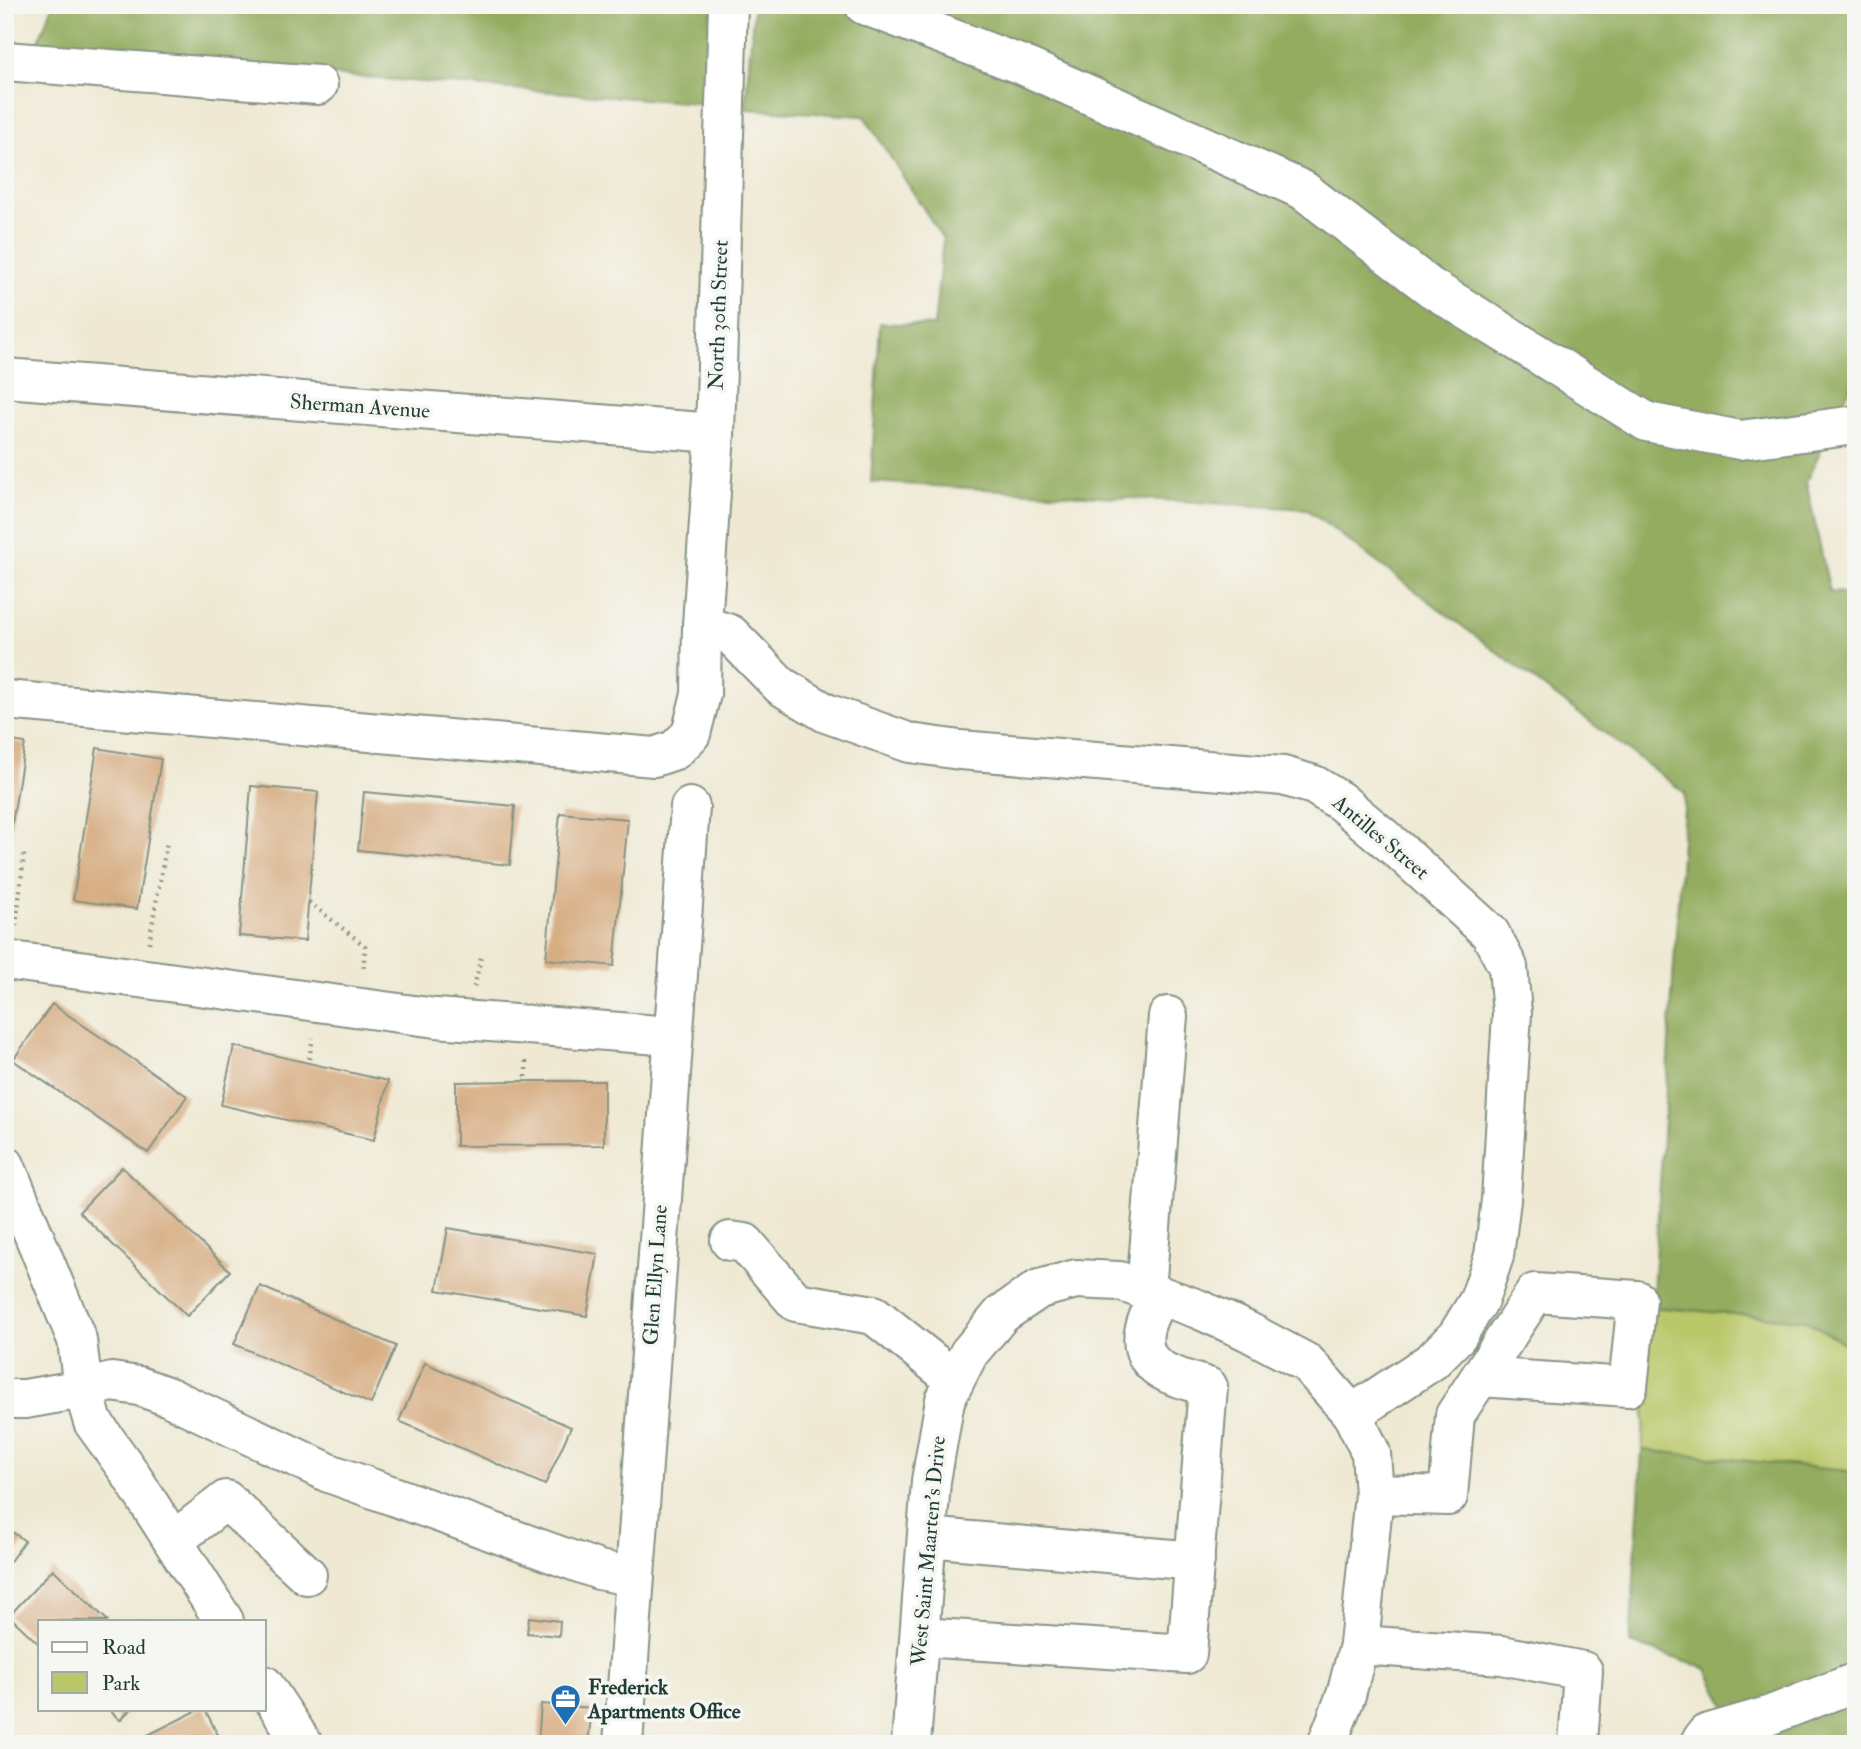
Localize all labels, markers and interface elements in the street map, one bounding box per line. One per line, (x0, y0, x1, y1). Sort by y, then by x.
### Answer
street label: North 30th Street (702, 239, 735, 391)
street label: Sherman Avenue (289, 388, 431, 425)
street label: Antilles Street (1326, 788, 1435, 886)
street label: Glen Ellyn Lane (637, 1204, 674, 1346)
street label: West Saint Maarten's Drive (905, 1435, 952, 1668)
legend (38, 1620, 266, 1710)
text: Road (102, 1634, 147, 1661)
text: Park (102, 1670, 140, 1697)
place label: Frederick Apartments Office (587, 1674, 741, 1725)
office icon: Frederick Apartments Office (548, 1682, 582, 1726)

